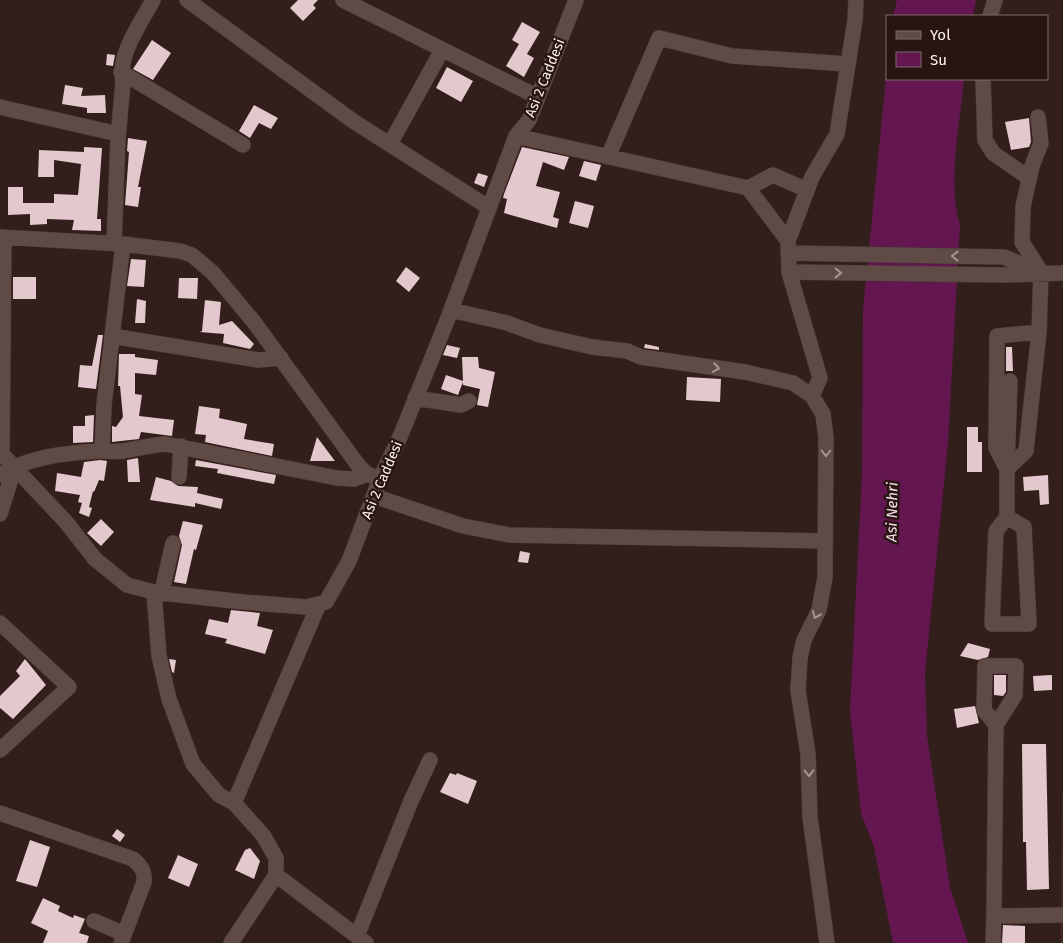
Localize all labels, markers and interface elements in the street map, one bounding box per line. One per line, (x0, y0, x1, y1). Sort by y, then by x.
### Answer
legend (886, 15, 1048, 80)
text: Yol (930, 26, 951, 44)
street label: Asi 2 Caddesi (522, 36, 568, 120)
text: Su (930, 51, 947, 69)
one-way arrow (951, 251, 958, 261)
one-way arrow (834, 268, 842, 278)
one-way arrow (711, 362, 720, 372)
street label: Asi 2 Caddesi (358, 438, 406, 522)
one-way arrow (821, 450, 831, 458)
water label: Asi Nehri (882, 482, 902, 543)
one-way arrow (811, 610, 822, 619)
one-way arrow (803, 769, 814, 777)

